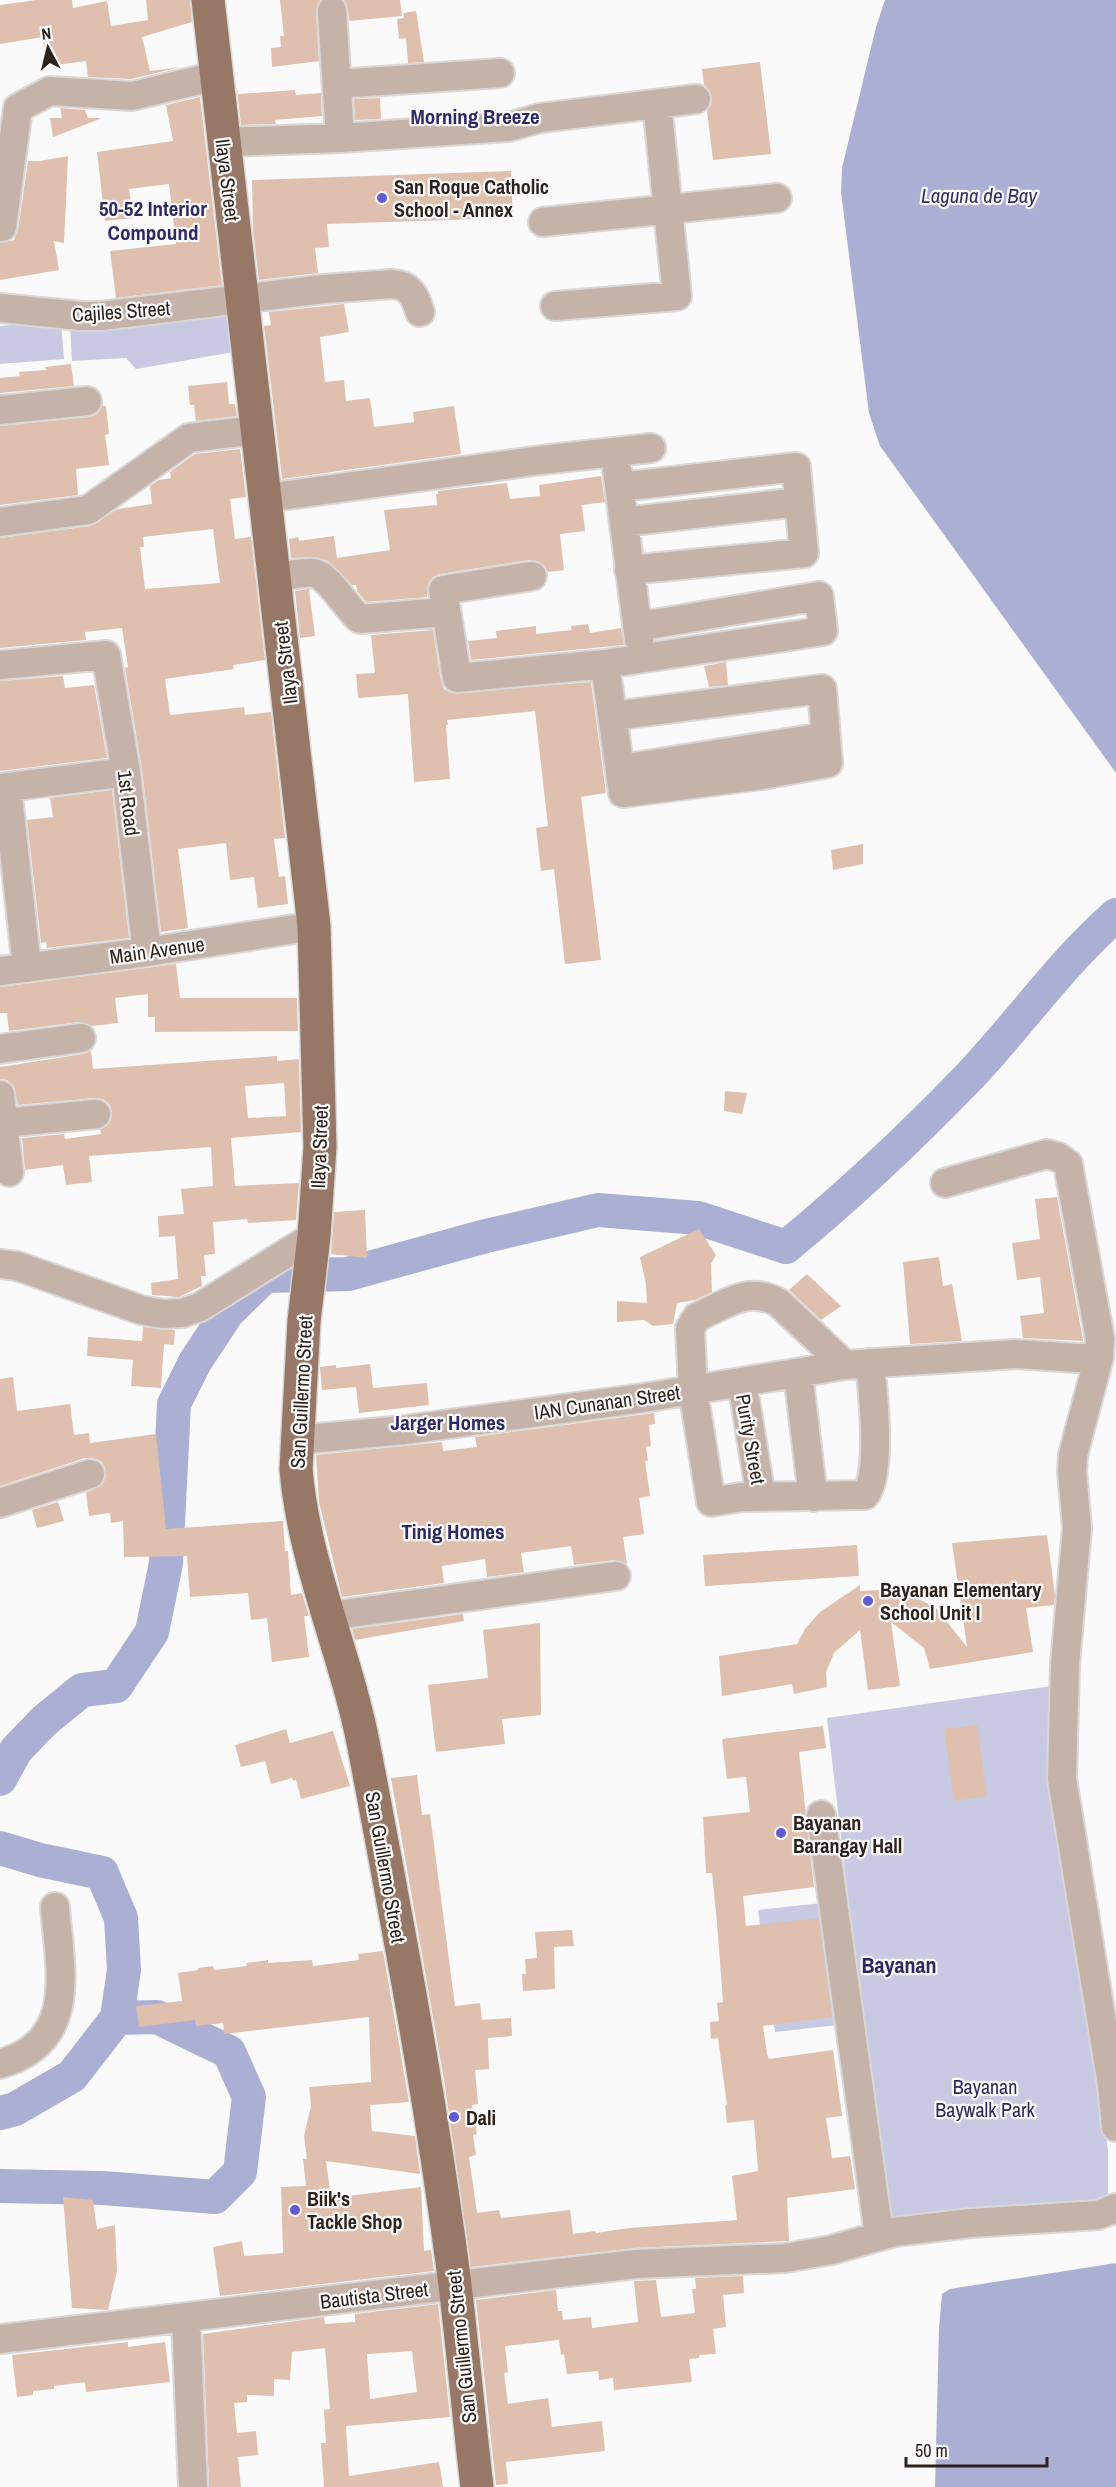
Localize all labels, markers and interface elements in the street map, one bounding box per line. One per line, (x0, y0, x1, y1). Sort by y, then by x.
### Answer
north arrow (18, 18, 78, 78)
text: N (40, 22, 52, 45)
district label: Morning Breeze (410, 102, 540, 131)
street label: Ilaya Street (210, 137, 247, 223)
place label: San Roque Catholic School - Annex (394, 173, 549, 223)
water label: Laguna de Bay (921, 181, 1038, 210)
marker: San Roque Catholic School - Annex (375, 191, 389, 205)
district label: 50-52 Interior Compound (99, 194, 207, 247)
street label: Cajiles Street (71, 294, 171, 328)
street label: Ilaya Street (266, 620, 303, 706)
street label: 1st Road (112, 769, 146, 837)
street label: Main Avenue (108, 930, 206, 970)
street label: Ilaya Street (304, 1105, 334, 1189)
street label: San Guillermo Street (284, 1314, 319, 1469)
street label: IAN Cunanan Street (532, 1378, 682, 1426)
street label: Purity Street (730, 1392, 772, 1487)
district label: Jarger Homes (391, 1408, 505, 1437)
district label: Tinig Homes (401, 1517, 505, 1546)
place label: Bayanan Elementary School Unit I (880, 1576, 1042, 1626)
marker: Bayanan Elementary School Unit I (861, 1594, 875, 1608)
street label: San Guillermo Street (359, 1789, 413, 1945)
place label: Bayanan Barangay Hall (793, 1809, 902, 1859)
marker: Bayanan Barangay Hall (774, 1826, 788, 1840)
district label: Bayanan (861, 1950, 937, 1980)
park label: Bayanan Baywalk Park (935, 2073, 1035, 2123)
place label: Dali (466, 2104, 496, 2131)
marker: Dali (447, 2110, 461, 2124)
place label: Biik's Tackle Shop (307, 2185, 402, 2235)
marker: Biik's Tackle Shop (288, 2203, 302, 2217)
street label: San Guillermo Street (440, 2269, 482, 2425)
street label: Bautista Street (319, 2275, 430, 2315)
scale bar (906, 2430, 1047, 2468)
text: 50 m (915, 2438, 948, 2463)

